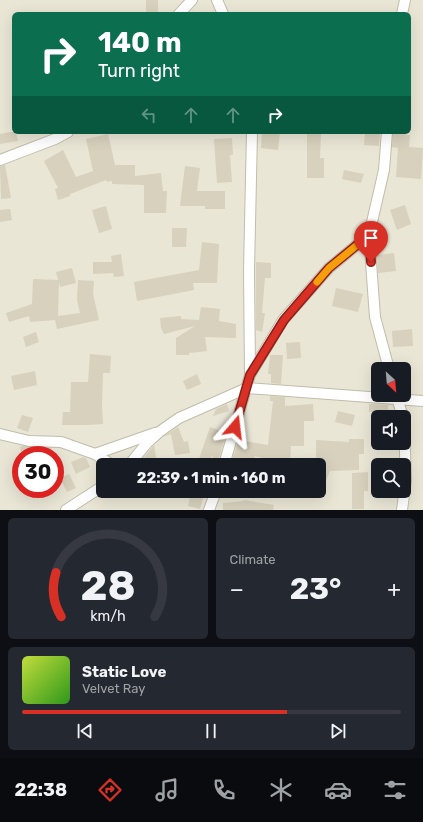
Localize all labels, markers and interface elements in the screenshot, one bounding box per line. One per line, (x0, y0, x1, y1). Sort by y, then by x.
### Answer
text: 140 m (98, 26, 182, 59)
icon: right (32, 28, 84, 80)
text: Turn right (98, 60, 180, 82)
icon: left (138, 104, 160, 126)
icon: ahead (180, 104, 202, 126)
icon: ahead (222, 104, 244, 126)
icon: right (264, 104, 286, 126)
pin (354, 221, 388, 262)
icon: arrive (360, 227, 382, 249)
north arrow (371, 362, 411, 402)
map controls (371, 362, 411, 498)
position arrow (214, 406, 256, 448)
button: sound (371, 410, 411, 450)
speed limit sign: 30 (12, 446, 64, 498)
button: search (371, 458, 411, 498)
text: 22:39 · 1 min · 160 m (137, 469, 285, 487)
text: Climate (230, 552, 276, 567)
text: 28 (80, 560, 135, 609)
text: 23° (290, 571, 341, 607)
text: − (230, 576, 244, 603)
text: + (387, 576, 401, 603)
text: km/h (90, 607, 126, 624)
text: Static Love (82, 663, 166, 681)
text: Velvet Ray (82, 681, 145, 696)
icon: previous (74, 720, 96, 742)
icon: pause (200, 720, 222, 742)
icon: next (327, 720, 349, 742)
icon: directions (96, 776, 124, 804)
icon: music (153, 776, 181, 804)
icon: phone (210, 776, 238, 804)
icon: climate (267, 776, 295, 804)
icon: car (324, 776, 352, 804)
icon: filters (381, 776, 409, 804)
text: 22:38 (14, 779, 67, 801)

